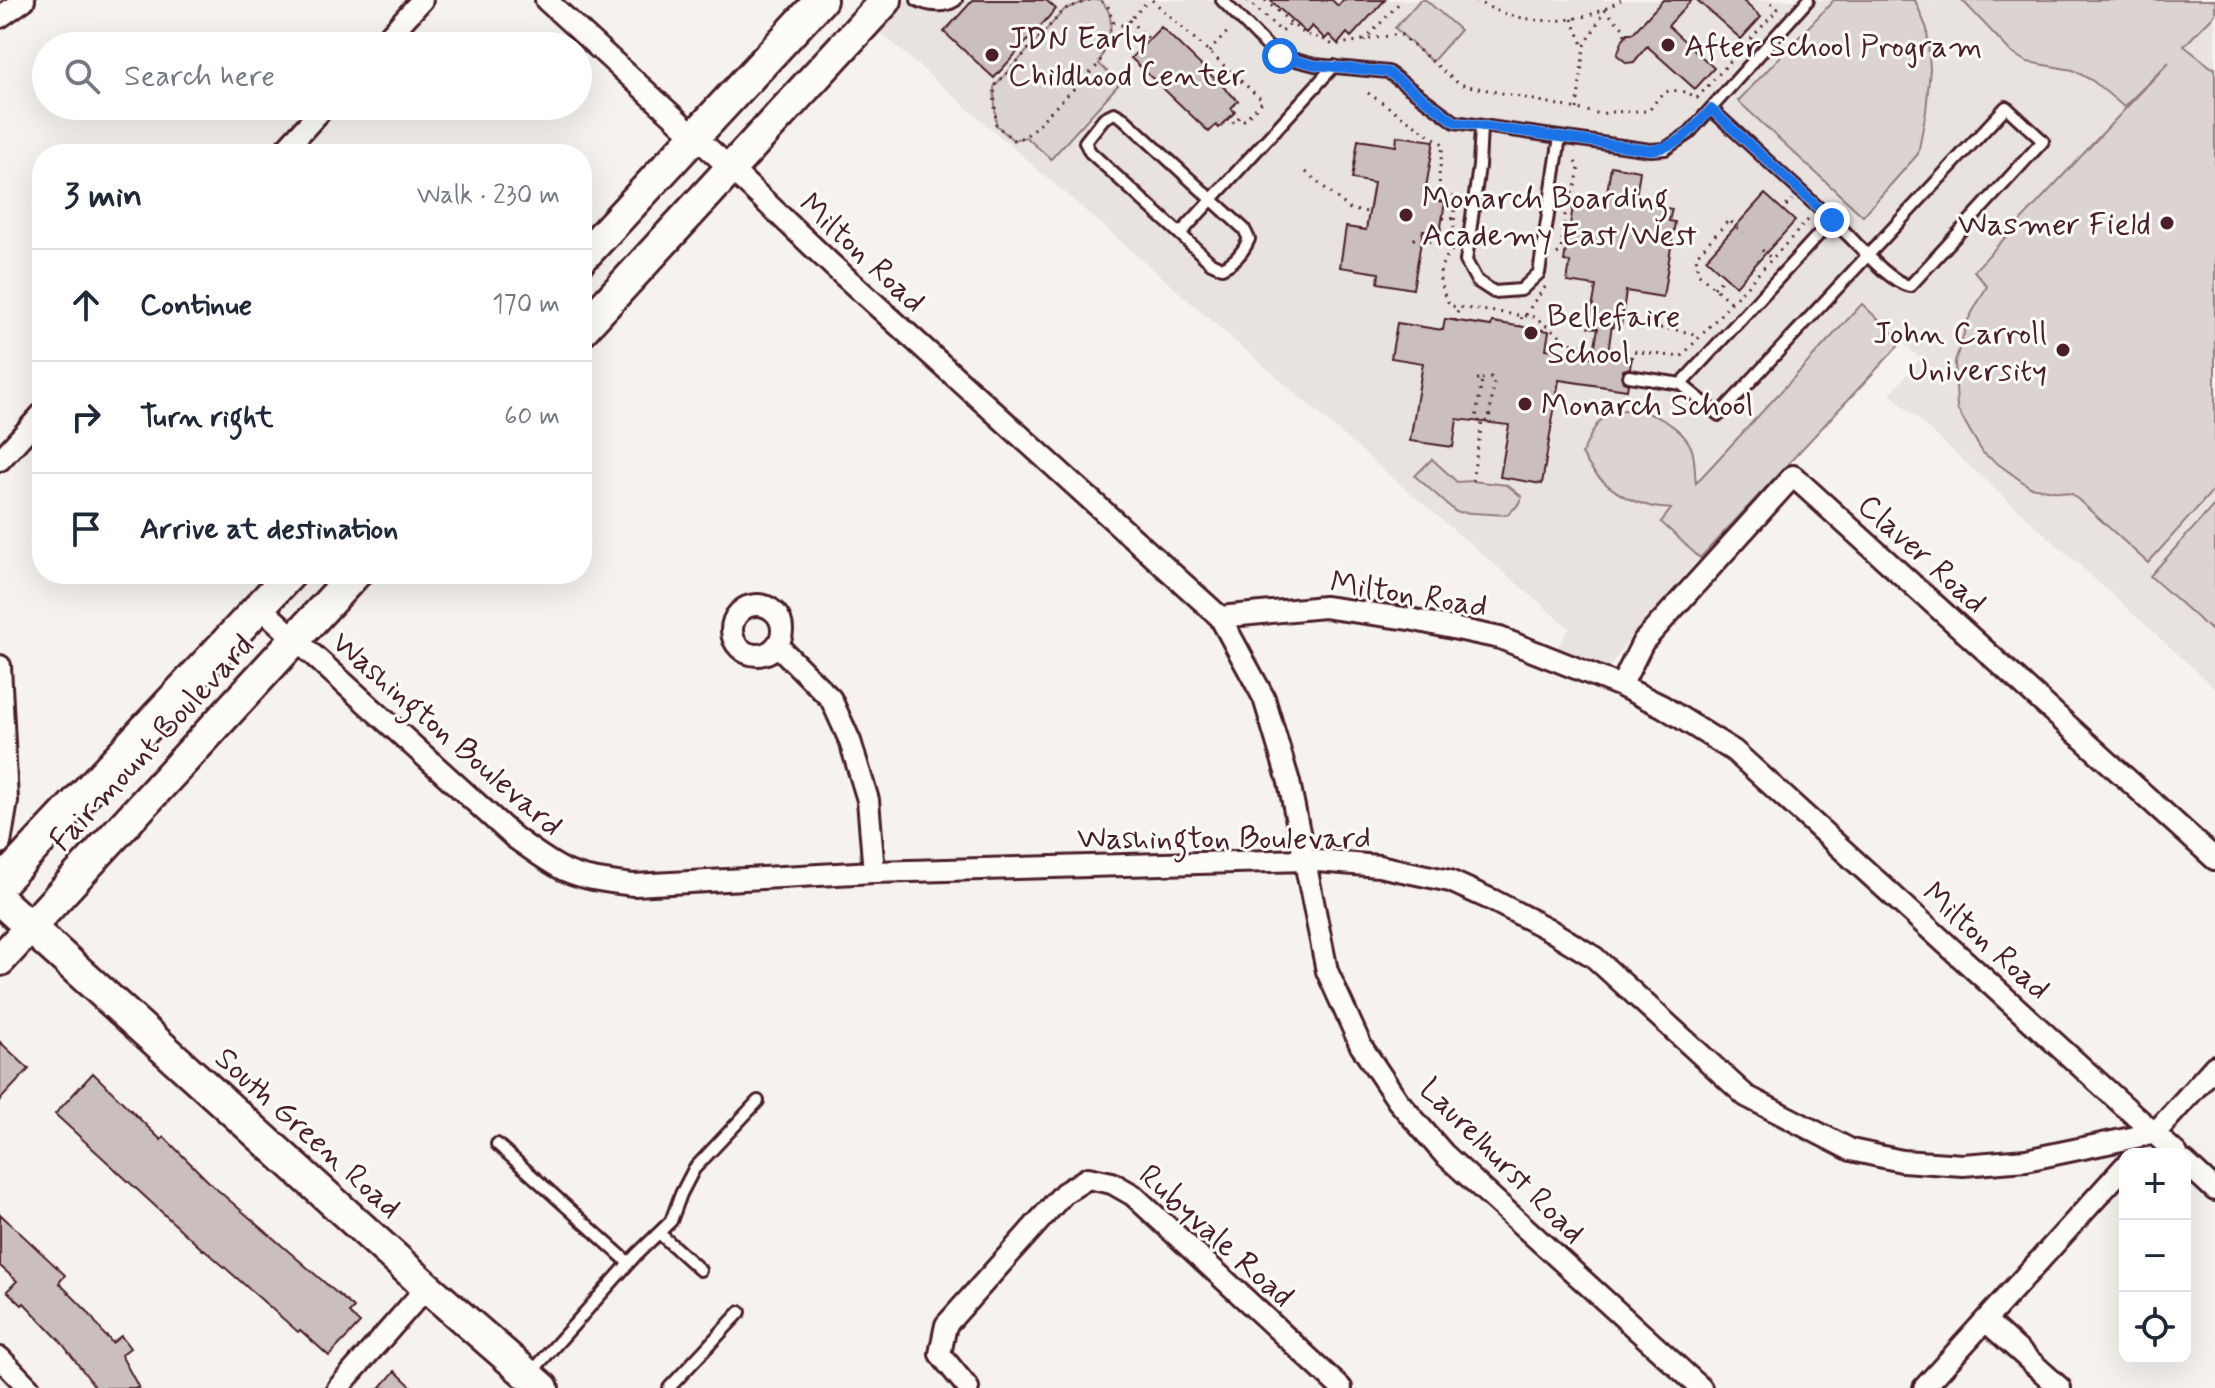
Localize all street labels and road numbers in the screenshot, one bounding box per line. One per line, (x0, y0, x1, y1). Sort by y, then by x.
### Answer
street label: Milton Road (789, 184, 934, 323)
street label: Claver Road (1848, 485, 1995, 624)
street label: Milton Road (1327, 562, 1490, 628)
street label: Washington Boulevard (320, 622, 571, 849)
street label: Fairmount Boulevard (41, 626, 264, 861)
street label: Washington Boulevard (1077, 818, 1371, 863)
street label: Milton Road (1913, 873, 2059, 1010)
street label: South Green Road (205, 1038, 410, 1229)
street label: Laurelhurst Road (1409, 1069, 1594, 1254)
street label: Rubyvale Road (1129, 1156, 1302, 1317)

